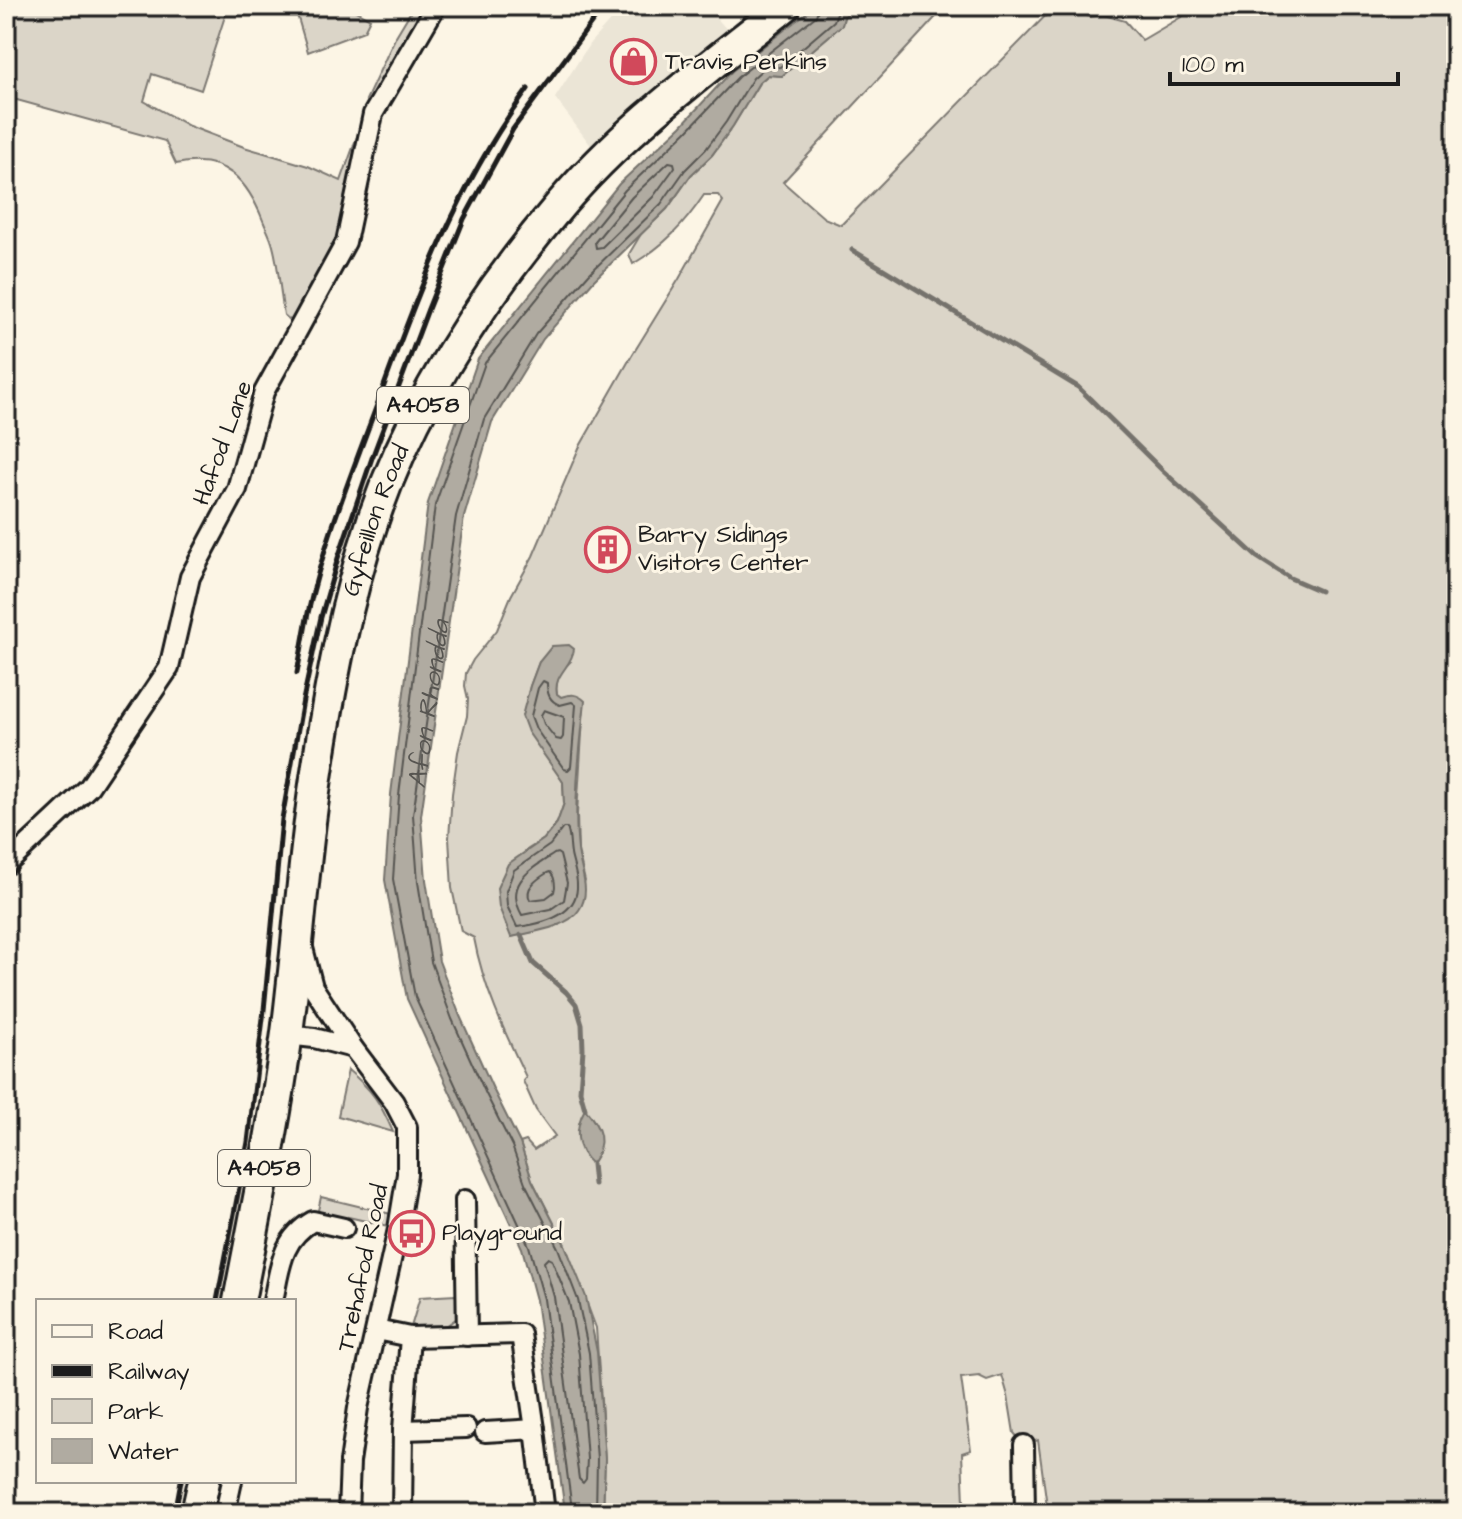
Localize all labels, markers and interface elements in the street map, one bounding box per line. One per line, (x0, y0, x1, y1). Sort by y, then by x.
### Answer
scale bar (1170, 36, 1398, 86)
shop icon: Travis Perkins (610, 38, 658, 86)
place label: Travis Perkins (665, 45, 827, 79)
text: 100 m (1182, 48, 1244, 82)
street label: Hafod Lane (185, 376, 261, 510)
road number: A4058 (377, 387, 469, 423)
street label: Gyfeillon Road (334, 439, 418, 600)
place label: Barry Sidings Visitors Center (638, 518, 808, 580)
building icon: Barry Sidings Visitors Center (583, 525, 631, 573)
water label: Afon Rhondda (399, 616, 459, 790)
road number: A4058 (218, 1150, 310, 1186)
street label: Trehafod Road (329, 1181, 397, 1355)
bus stop icon: Playground (387, 1209, 435, 1257)
place label: Playground (442, 1216, 562, 1251)
legend (36, 1299, 296, 1483)
text: Road (108, 1315, 163, 1349)
text: Railway (108, 1355, 190, 1390)
text: Park (108, 1395, 164, 1429)
text: Water (108, 1435, 179, 1469)

